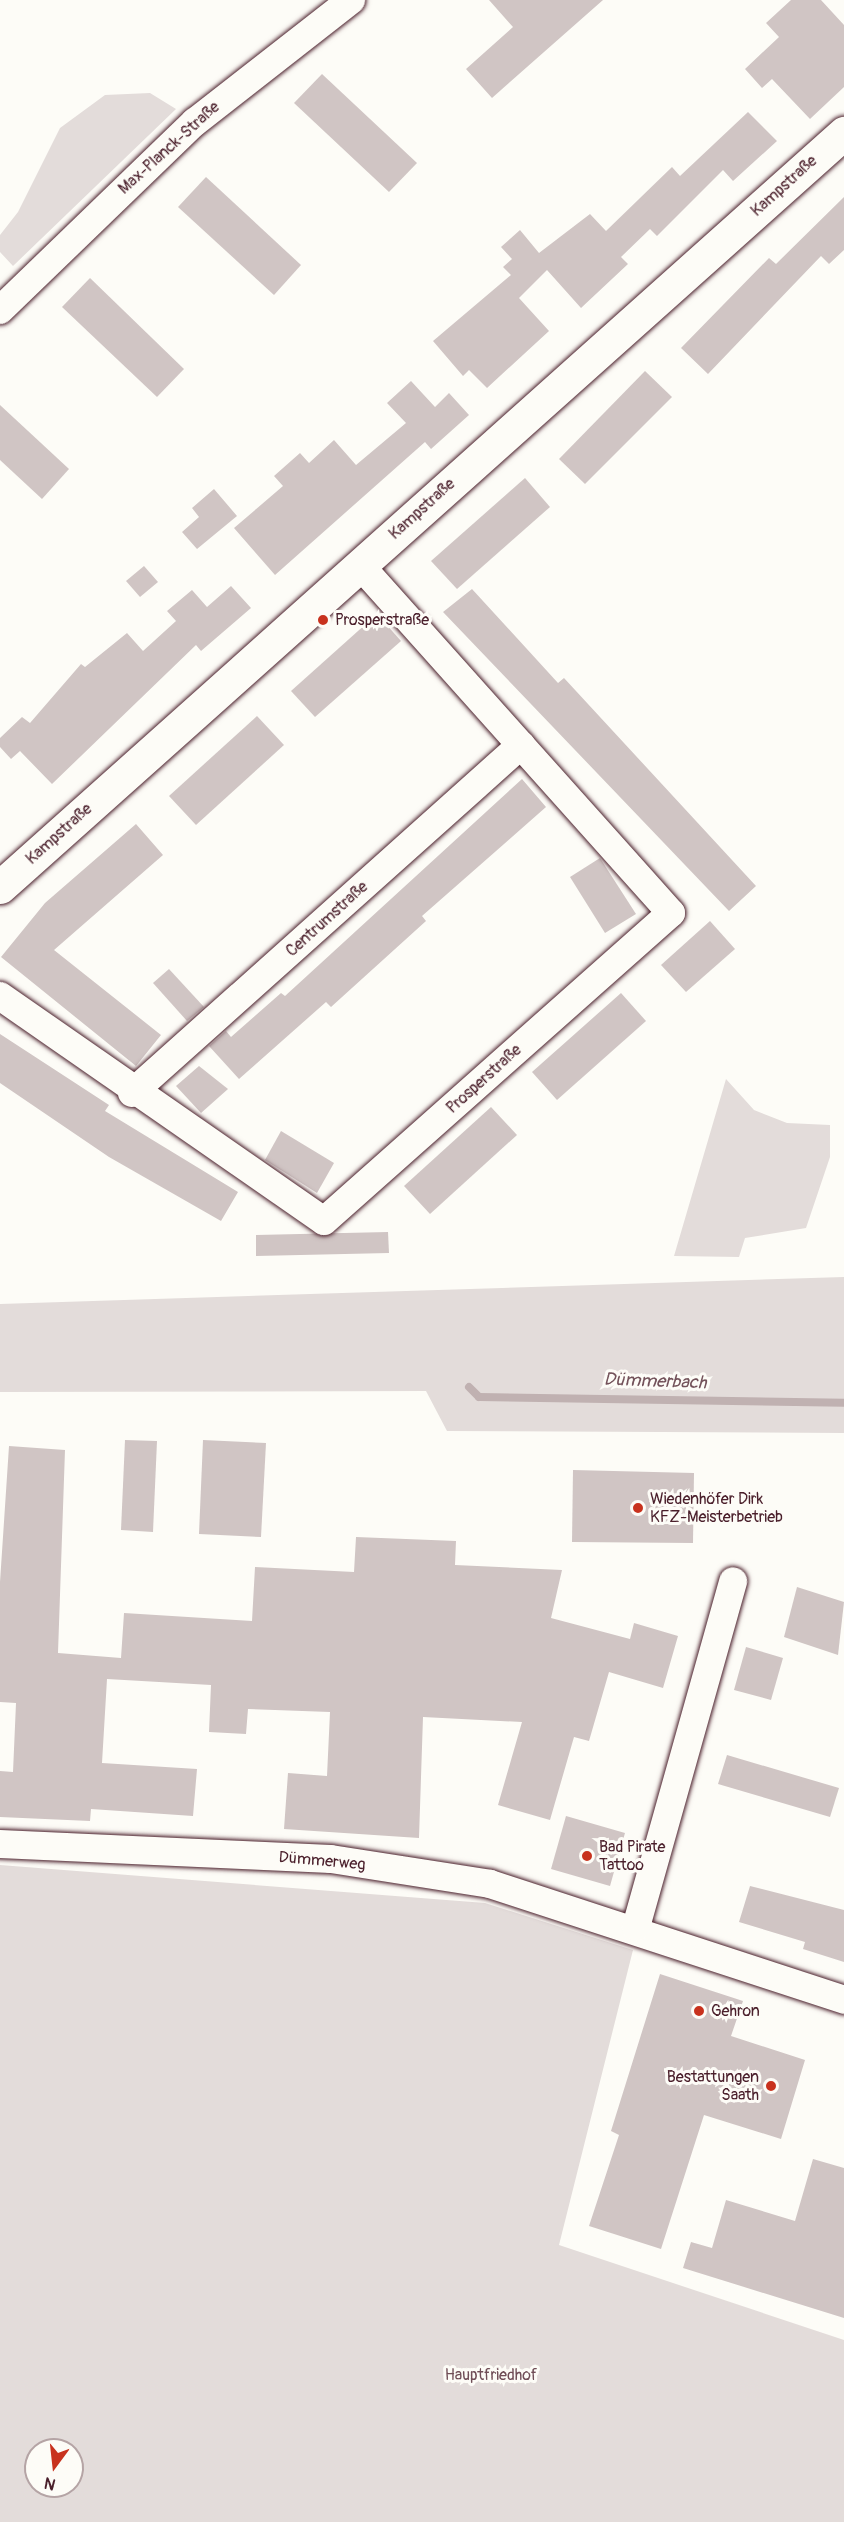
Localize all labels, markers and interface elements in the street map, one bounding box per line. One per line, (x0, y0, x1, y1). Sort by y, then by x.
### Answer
street label: Max-Planck-Straße (115, 98, 223, 198)
street label: Kampstraße (747, 151, 821, 221)
street label: Kampstraße (385, 474, 459, 544)
place label: Prosperstraße (335, 610, 429, 630)
marker: Prosperstraße (316, 613, 330, 627)
street label: Kampstraße (22, 799, 96, 869)
street label: Centrumstraße (282, 877, 372, 961)
street label: Prosperstraße (443, 1040, 525, 1118)
water label: Dümmerbach (603, 1369, 707, 1395)
place label: Wiedenhöfer Dirk KFZ-Meisterbetrieb (650, 1489, 783, 1527)
marker: Wiedenhöfer Dirk KFZ-Meisterbetrieb (631, 1501, 645, 1515)
place label: Bad Pirate Tattoo (599, 1837, 665, 1875)
street label: Dümmerweg (278, 1848, 366, 1874)
marker: Bad Pirate Tattoo (580, 1849, 594, 1863)
place label: Gehron (711, 2001, 760, 2021)
marker: Gehron (692, 2004, 706, 2018)
place label: Bestattungen Saath (667, 2067, 759, 2105)
marker: Bestattungen Saath (764, 2079, 778, 2093)
park label: Hauptfriedhof (445, 2365, 537, 2385)
north arrow (24, 2438, 84, 2498)
text: N (42, 2472, 58, 2495)

